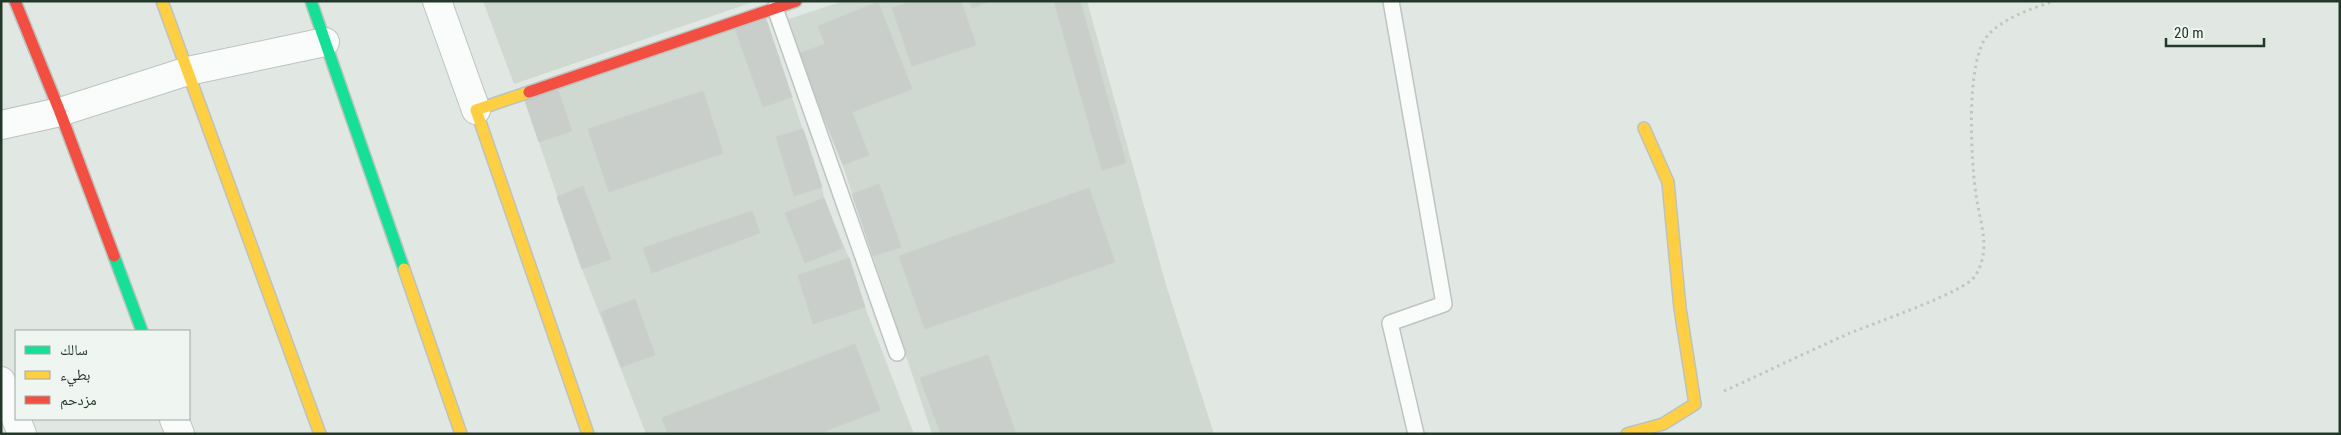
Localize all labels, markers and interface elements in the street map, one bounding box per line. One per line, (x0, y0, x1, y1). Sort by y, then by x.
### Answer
scale bar (2166, 15, 2264, 47)
text: 20 m (2174, 24, 2204, 42)
legend (15, 330, 190, 420)
text: سالك (60, 341, 88, 359)
text: بطيء (60, 366, 90, 387)
text: مزدحم (60, 391, 97, 410)

